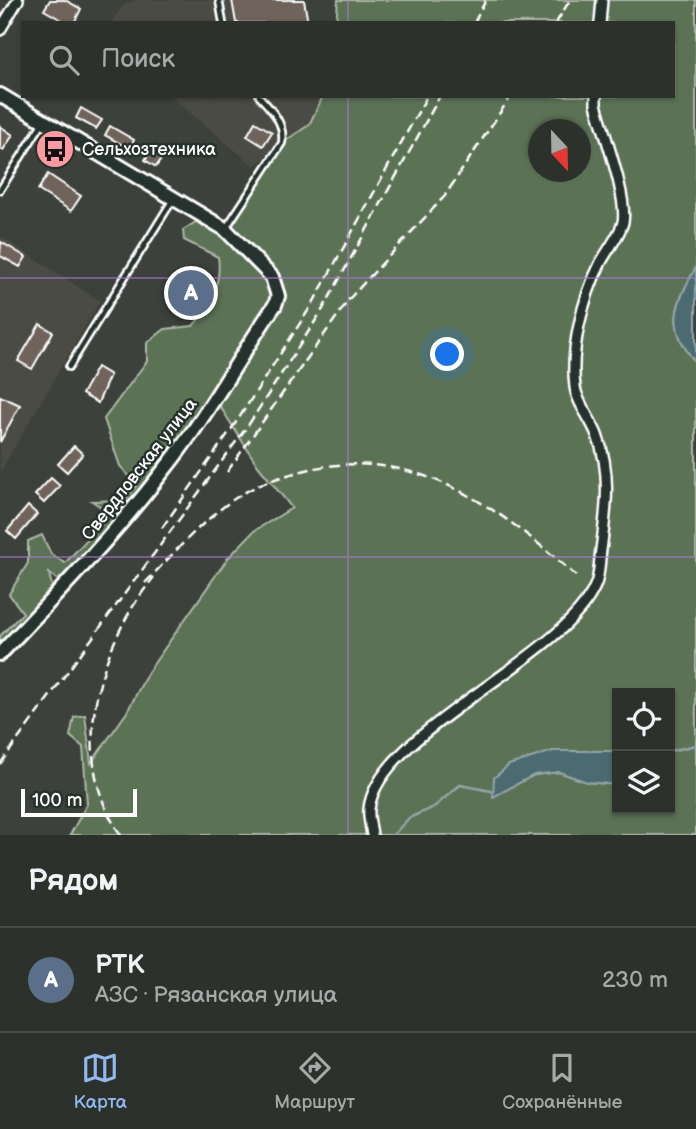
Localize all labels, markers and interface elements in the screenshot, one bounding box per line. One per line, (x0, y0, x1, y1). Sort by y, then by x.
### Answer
search box (21, 21, 675, 98)
icon: search (45, 41, 83, 79)
text: Поиск (101, 44, 175, 75)
north arrow (528, 119, 591, 182)
bus stop icon: Сельхозтехника (34, 128, 76, 170)
place label: Сельхозтехника (82, 139, 216, 160)
pin: A (168, 267, 214, 319)
your location (430, 337, 464, 371)
street label: Свердловская улица (77, 394, 202, 545)
map controls (612, 688, 675, 814)
button: locate (612, 688, 675, 751)
button: layers (612, 751, 675, 814)
scale bar (21, 786, 136, 818)
text: 100 m (32, 789, 83, 812)
text: Рядом (28, 863, 118, 899)
text: РТК (95, 950, 145, 981)
text: A (44, 966, 58, 994)
text: 230 m (602, 966, 668, 994)
text: АЗС · Рязанская улица (95, 981, 337, 1009)
tab: Карта (74, 1049, 127, 1114)
tab: Маршрут (274, 1049, 355, 1114)
tab: Сохранённые (502, 1049, 622, 1114)

